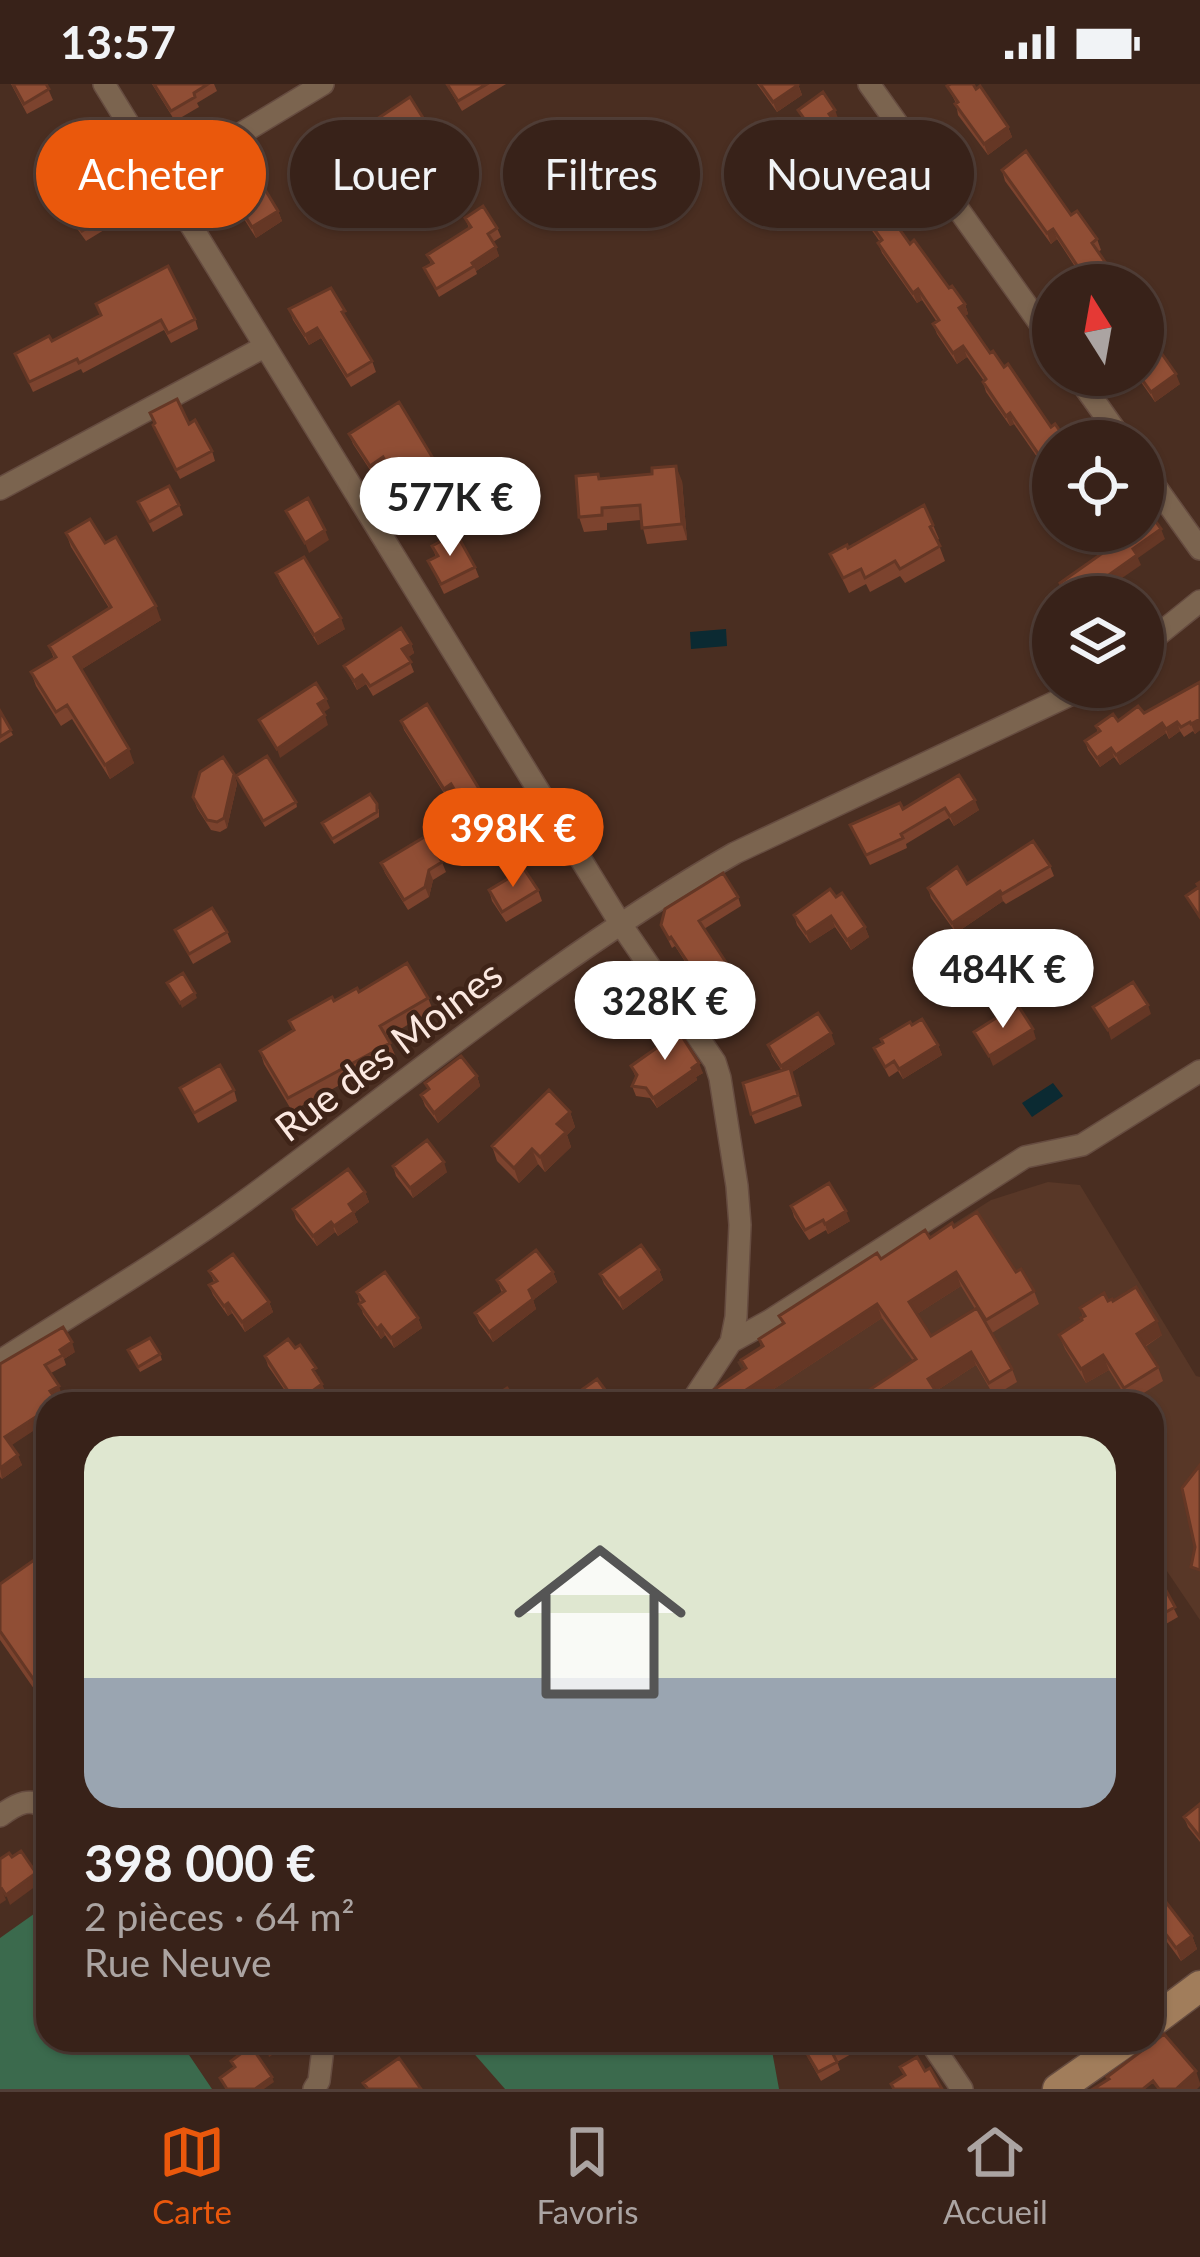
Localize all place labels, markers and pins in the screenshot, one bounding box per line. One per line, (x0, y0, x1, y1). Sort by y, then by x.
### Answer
pin: 577K € (352, 457, 548, 559)
pin: 398K € (415, 788, 611, 890)
pin: 484K € (905, 929, 1101, 1031)
pin: 328K € (567, 961, 763, 1063)

